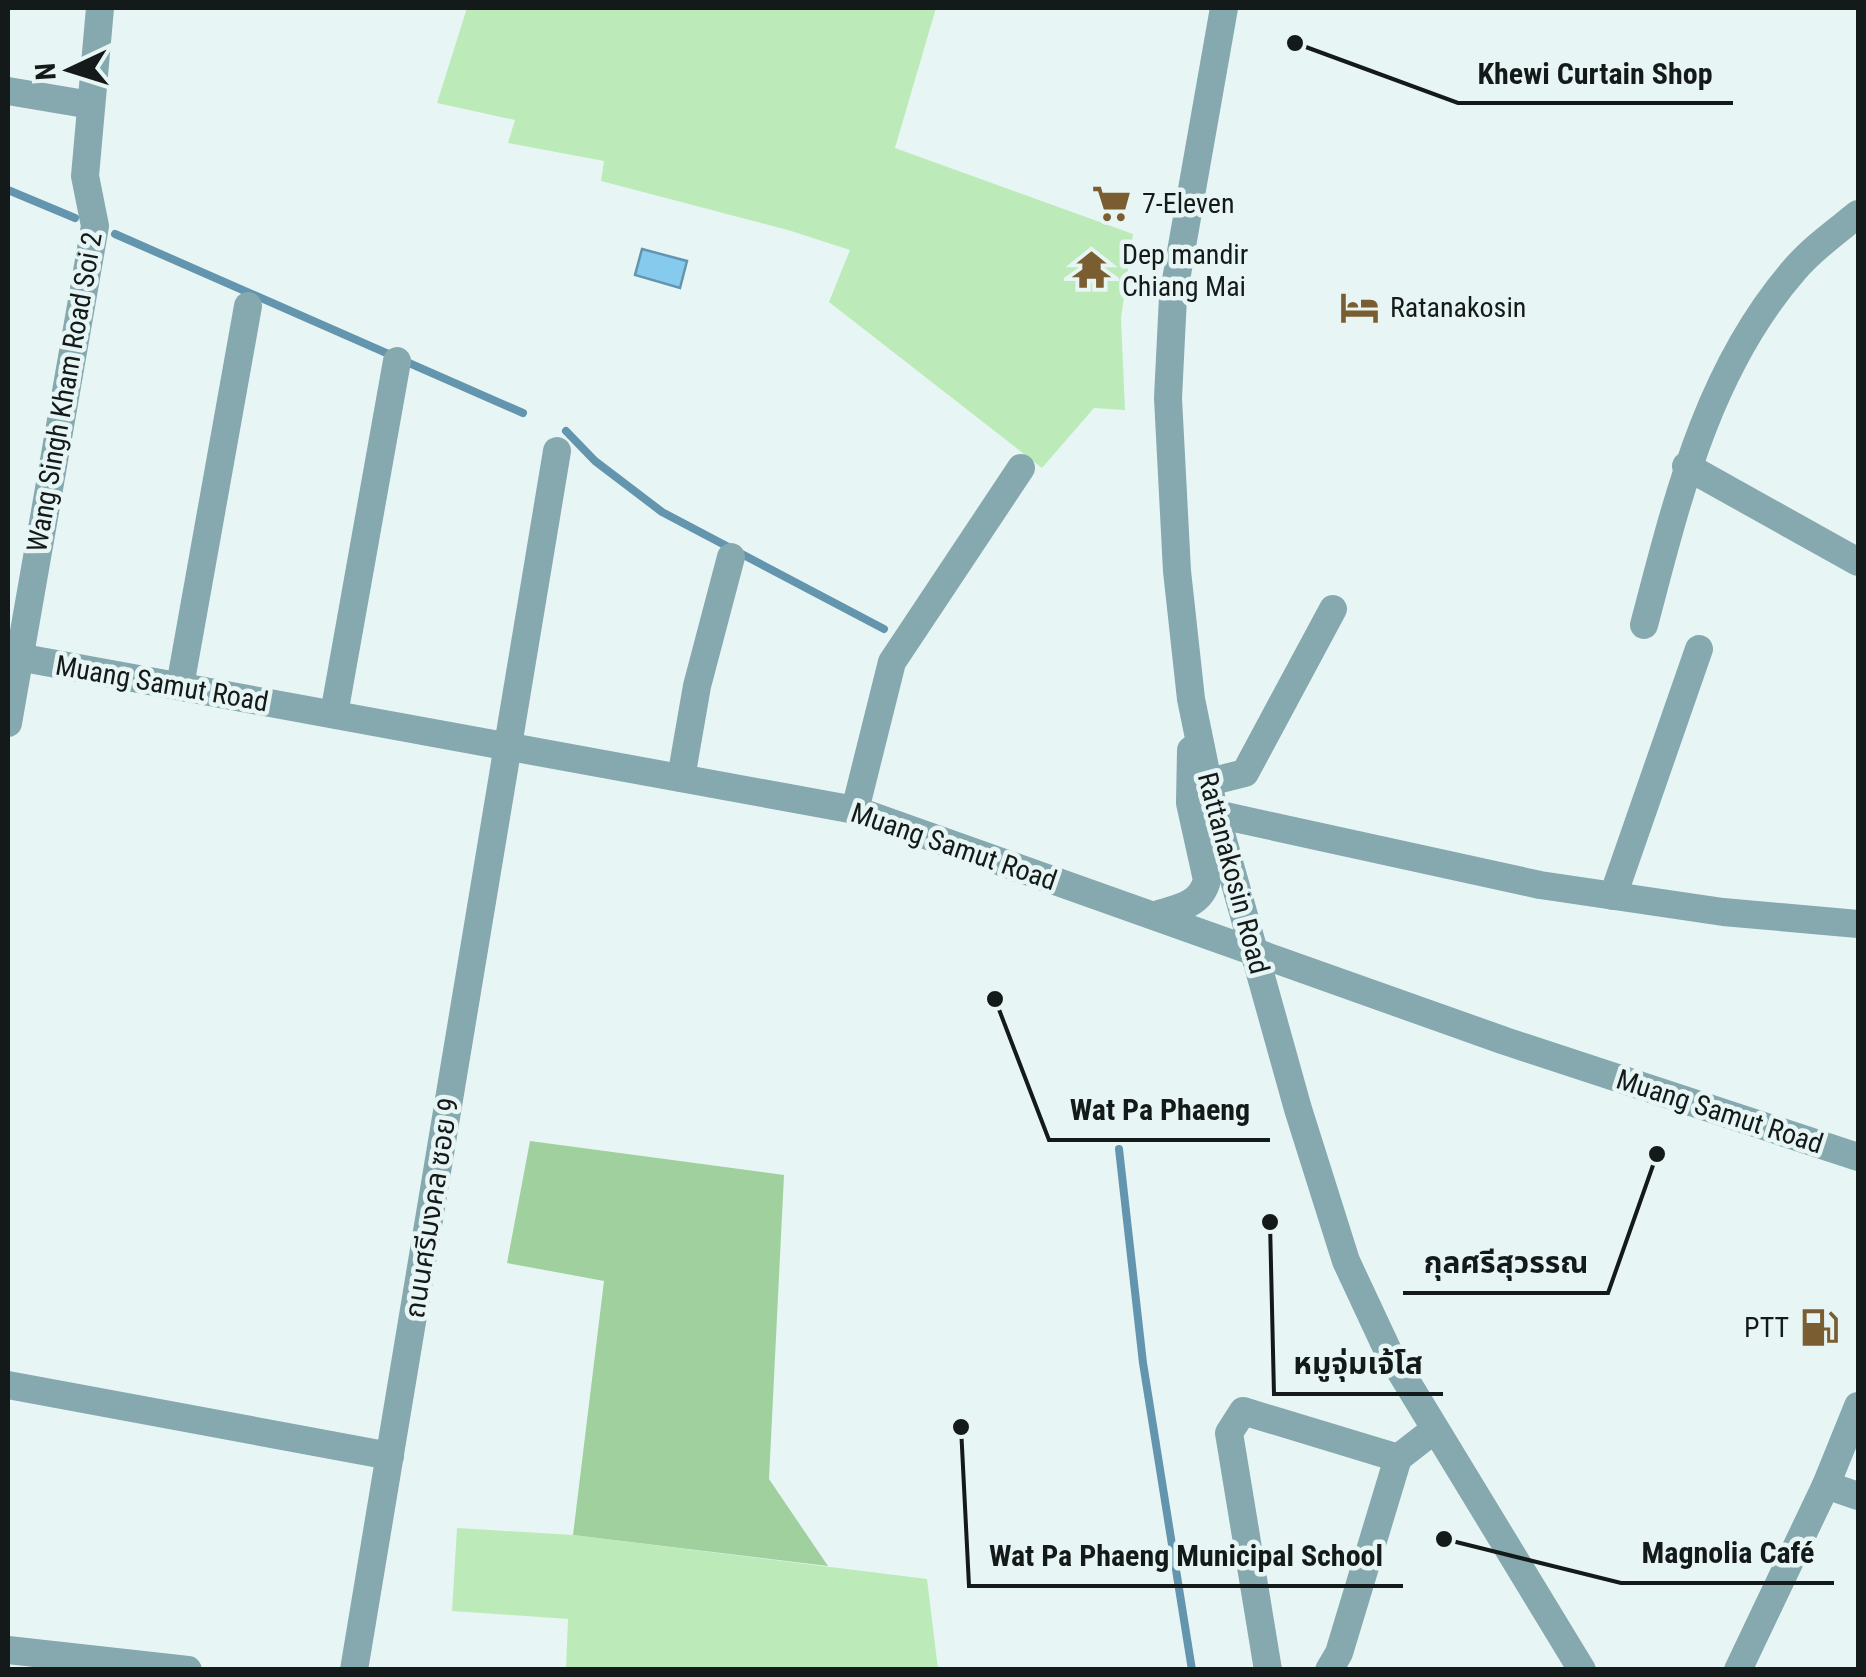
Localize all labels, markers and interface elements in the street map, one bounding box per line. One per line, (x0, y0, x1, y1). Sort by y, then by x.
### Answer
north arrow (20, 20, 120, 120)
callout: Khewi Curtain Shop (1458, 43, 1733, 103)
text: Khewi Curtain Shop (1477, 56, 1713, 91)
text: N (29, 62, 63, 81)
supermarket icon: 7-Eleven (1091, 182, 1133, 224)
place label: 7-Eleven (1142, 187, 1235, 220)
street label: Wang Singh Kham Road Soi 2 (20, 230, 109, 554)
place label: Dep mandir Chiang Mai (1122, 238, 1248, 303)
temple icon: Dep mandir Chiang Mai (1071, 249, 1113, 291)
hotel icon: Ratanakosin (1339, 286, 1381, 328)
place label: Ratanakosin (1390, 291, 1526, 324)
street label: Muang Samut Road (53, 649, 271, 718)
street label: Rattanakosin Road (1191, 769, 1276, 978)
street label: Muang Samut Road (847, 796, 1061, 897)
street label: Muang Samut Road (1612, 1063, 1827, 1160)
callout: Wat Pa Phaeng (1049, 1080, 1270, 1140)
text: Wat Pa Phaeng (1070, 1092, 1250, 1127)
street label: ถนนศรีมงคล ซอย 9 (398, 1095, 465, 1321)
callout: กุลศรีสุวรรณ (1403, 1233, 1608, 1293)
text: กุลศรีสุวรรณ (1424, 1245, 1588, 1281)
fuel station icon: PTT (1798, 1306, 1840, 1348)
place label: PTT (1744, 1311, 1789, 1344)
callout: หมูจุ่มเจ้โส (1274, 1334, 1443, 1394)
text: หมูจุ่มเจ้โส (1293, 1346, 1423, 1382)
callout: Magnolia Café (1621, 1523, 1834, 1583)
callout: Wat Pa Phaeng Municipal School (969, 1526, 1403, 1586)
text: Magnolia Café (1642, 1535, 1814, 1570)
text: Wat Pa Phaeng Municipal School (989, 1538, 1383, 1573)

